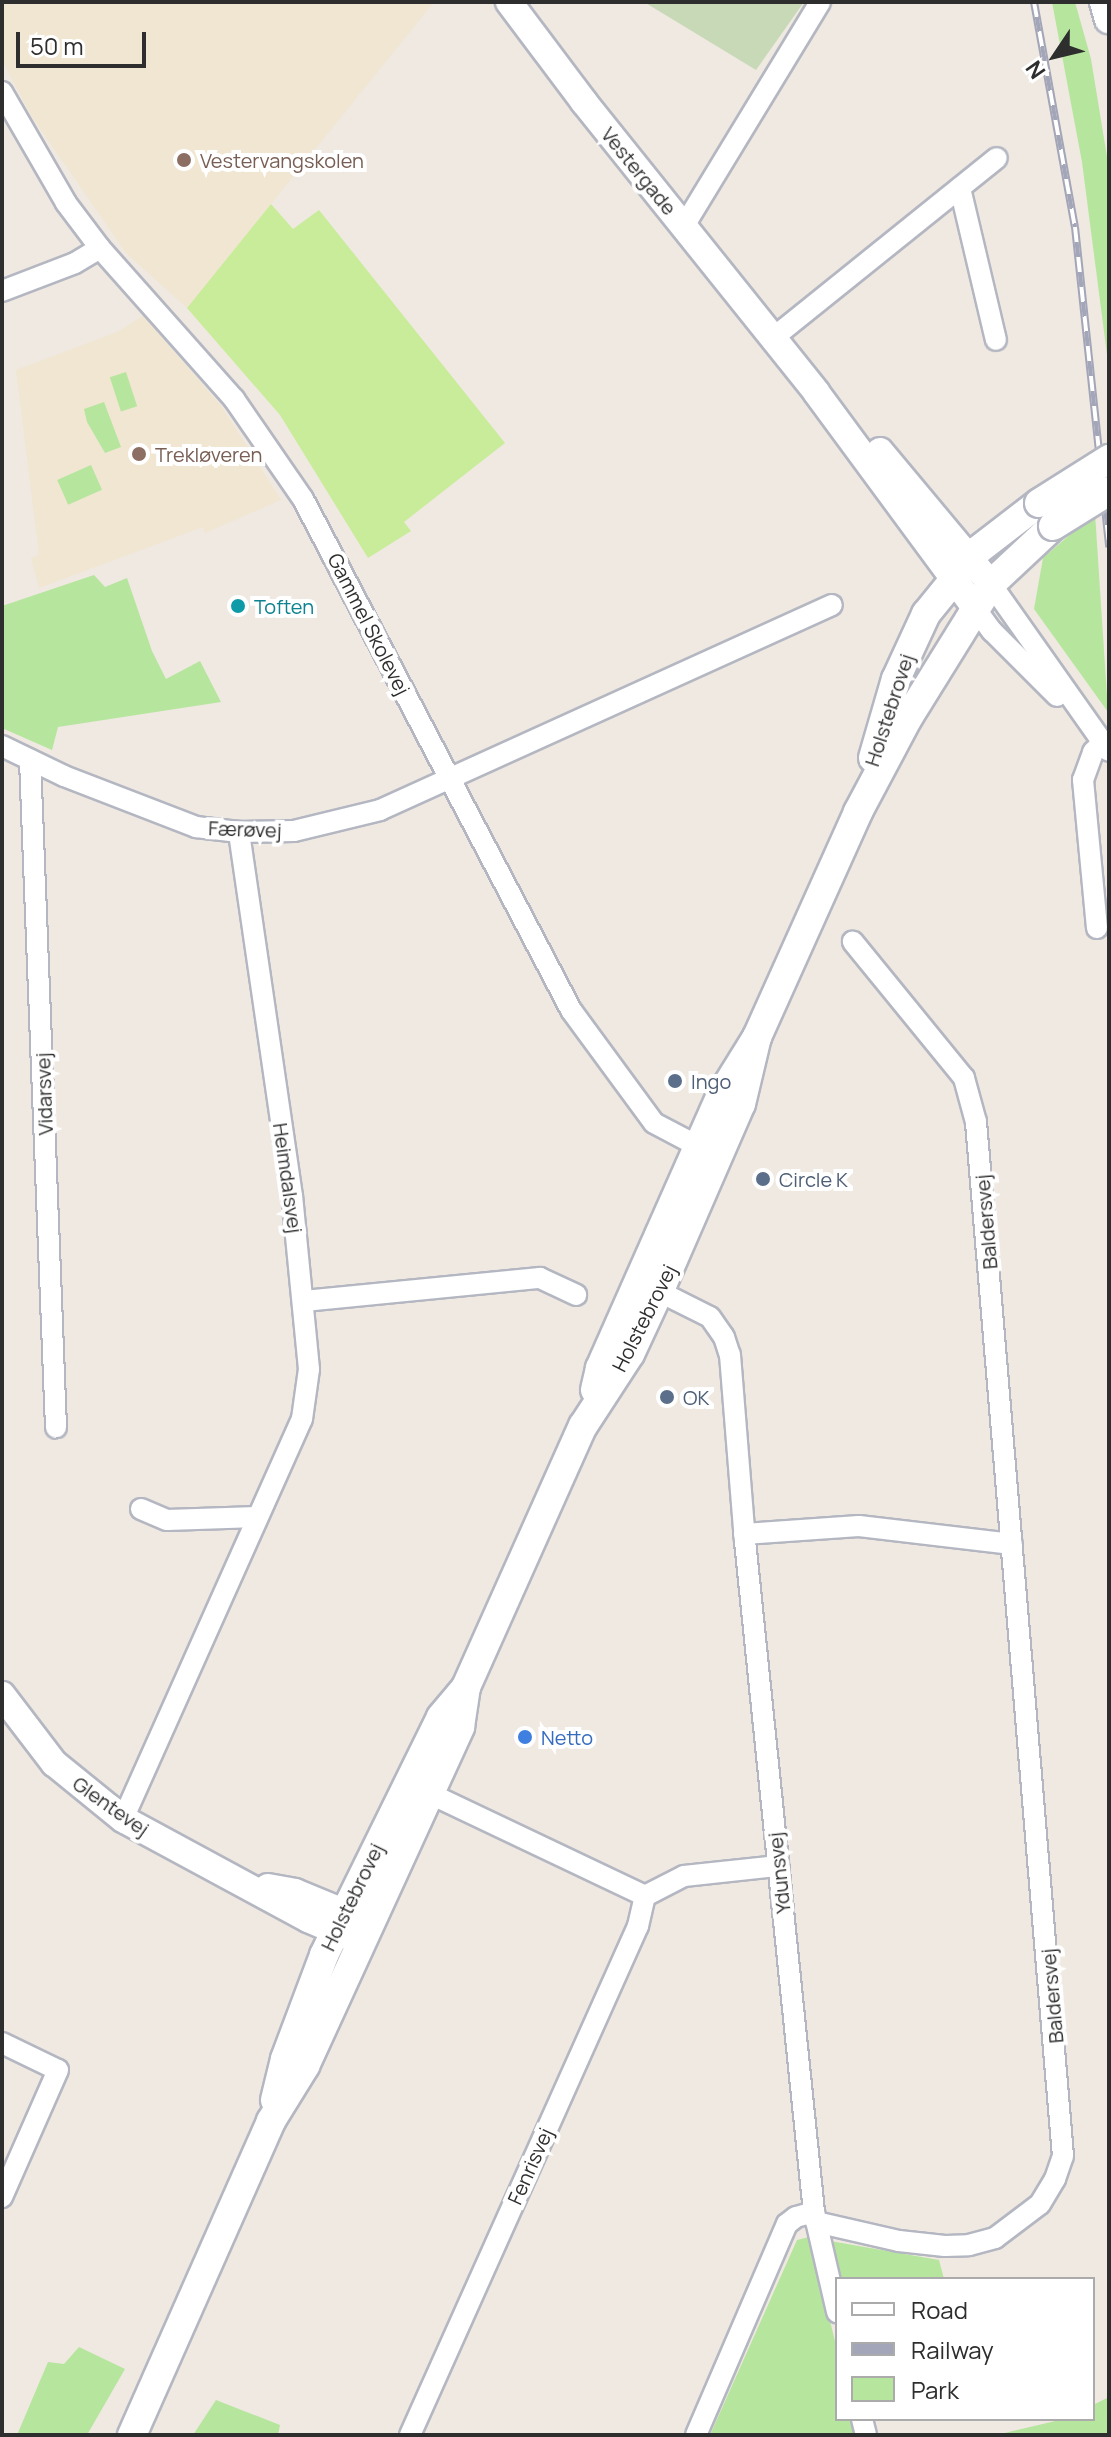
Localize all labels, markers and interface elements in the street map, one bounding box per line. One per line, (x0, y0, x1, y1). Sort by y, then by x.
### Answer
scale bar (20, 16, 150, 66)
north arrow (1015, 16, 1095, 96)
text: 50 m (30, 29, 84, 62)
text: N (1019, 55, 1052, 85)
street label: Vestergade (596, 122, 682, 220)
place label: Vestervangskolen (200, 148, 364, 172)
marker: Vestervangskolen (175, 151, 193, 169)
place label: Trekløveren (155, 442, 262, 466)
marker: Trekløveren (130, 445, 148, 463)
street label: Gammel Skolevej (323, 549, 415, 699)
place label: Toften (254, 594, 314, 618)
marker: Toften (229, 597, 247, 615)
street label: Holstebrovej (860, 651, 918, 769)
street label: Færøvej (208, 816, 282, 842)
street label: Vidarsvej (31, 1052, 57, 1136)
place label: Ingo (691, 1069, 731, 1093)
marker: Ingo (666, 1072, 684, 1090)
street label: Heimdalsvej (268, 1121, 308, 1235)
place label: Circle K (779, 1167, 848, 1191)
marker: Circle K (754, 1170, 772, 1188)
street label: Baldersvej (970, 1174, 1002, 1270)
street label: Holstebrovej (607, 1261, 681, 1375)
place label: OK (683, 1385, 709, 1409)
marker: OK (658, 1388, 676, 1406)
place label: Netto (541, 1725, 593, 1749)
marker: Netto (516, 1728, 534, 1746)
street label: Glentevej (68, 1771, 154, 1841)
street label: Ydunsvej (763, 1831, 795, 1915)
street label: Holstebrovej (316, 1839, 388, 1955)
street label: Baldersvej (1036, 1948, 1068, 2044)
street label: Fenrisvej (502, 2124, 558, 2208)
legend (835, 2277, 1095, 2421)
text: Road (911, 2293, 968, 2326)
text: Railway (911, 2333, 994, 2366)
text: Park (911, 2373, 959, 2406)

